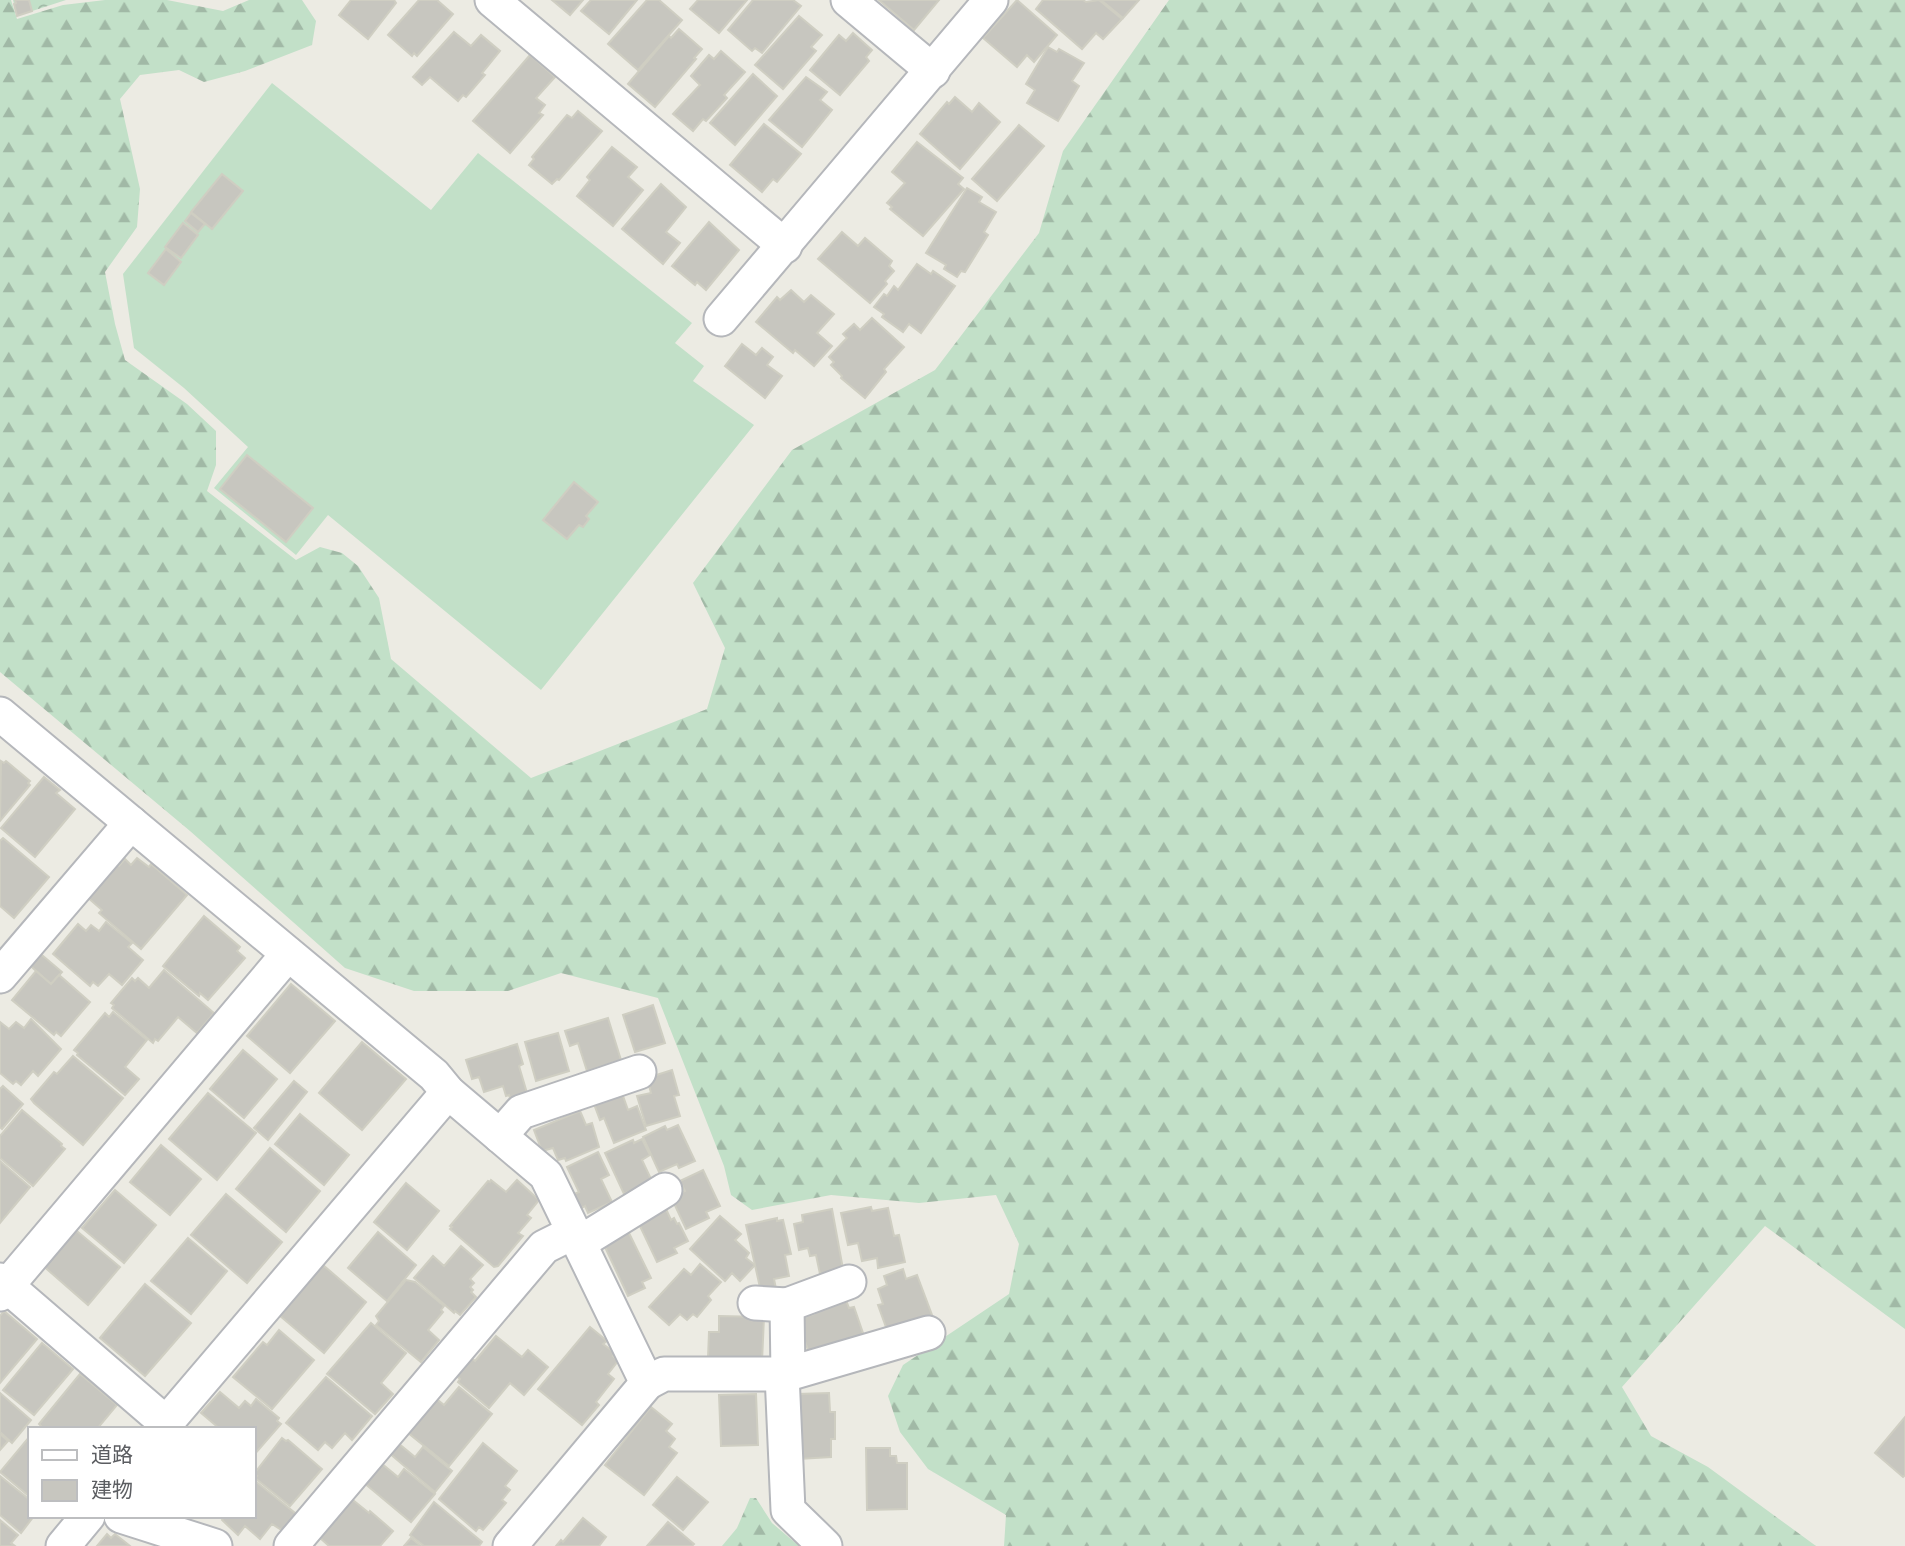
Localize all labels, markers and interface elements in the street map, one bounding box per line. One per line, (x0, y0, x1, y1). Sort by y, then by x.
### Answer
legend (28, 1427, 256, 1518)
text: 道路 (91, 1441, 133, 1466)
text: 建物 (91, 1476, 133, 1501)

